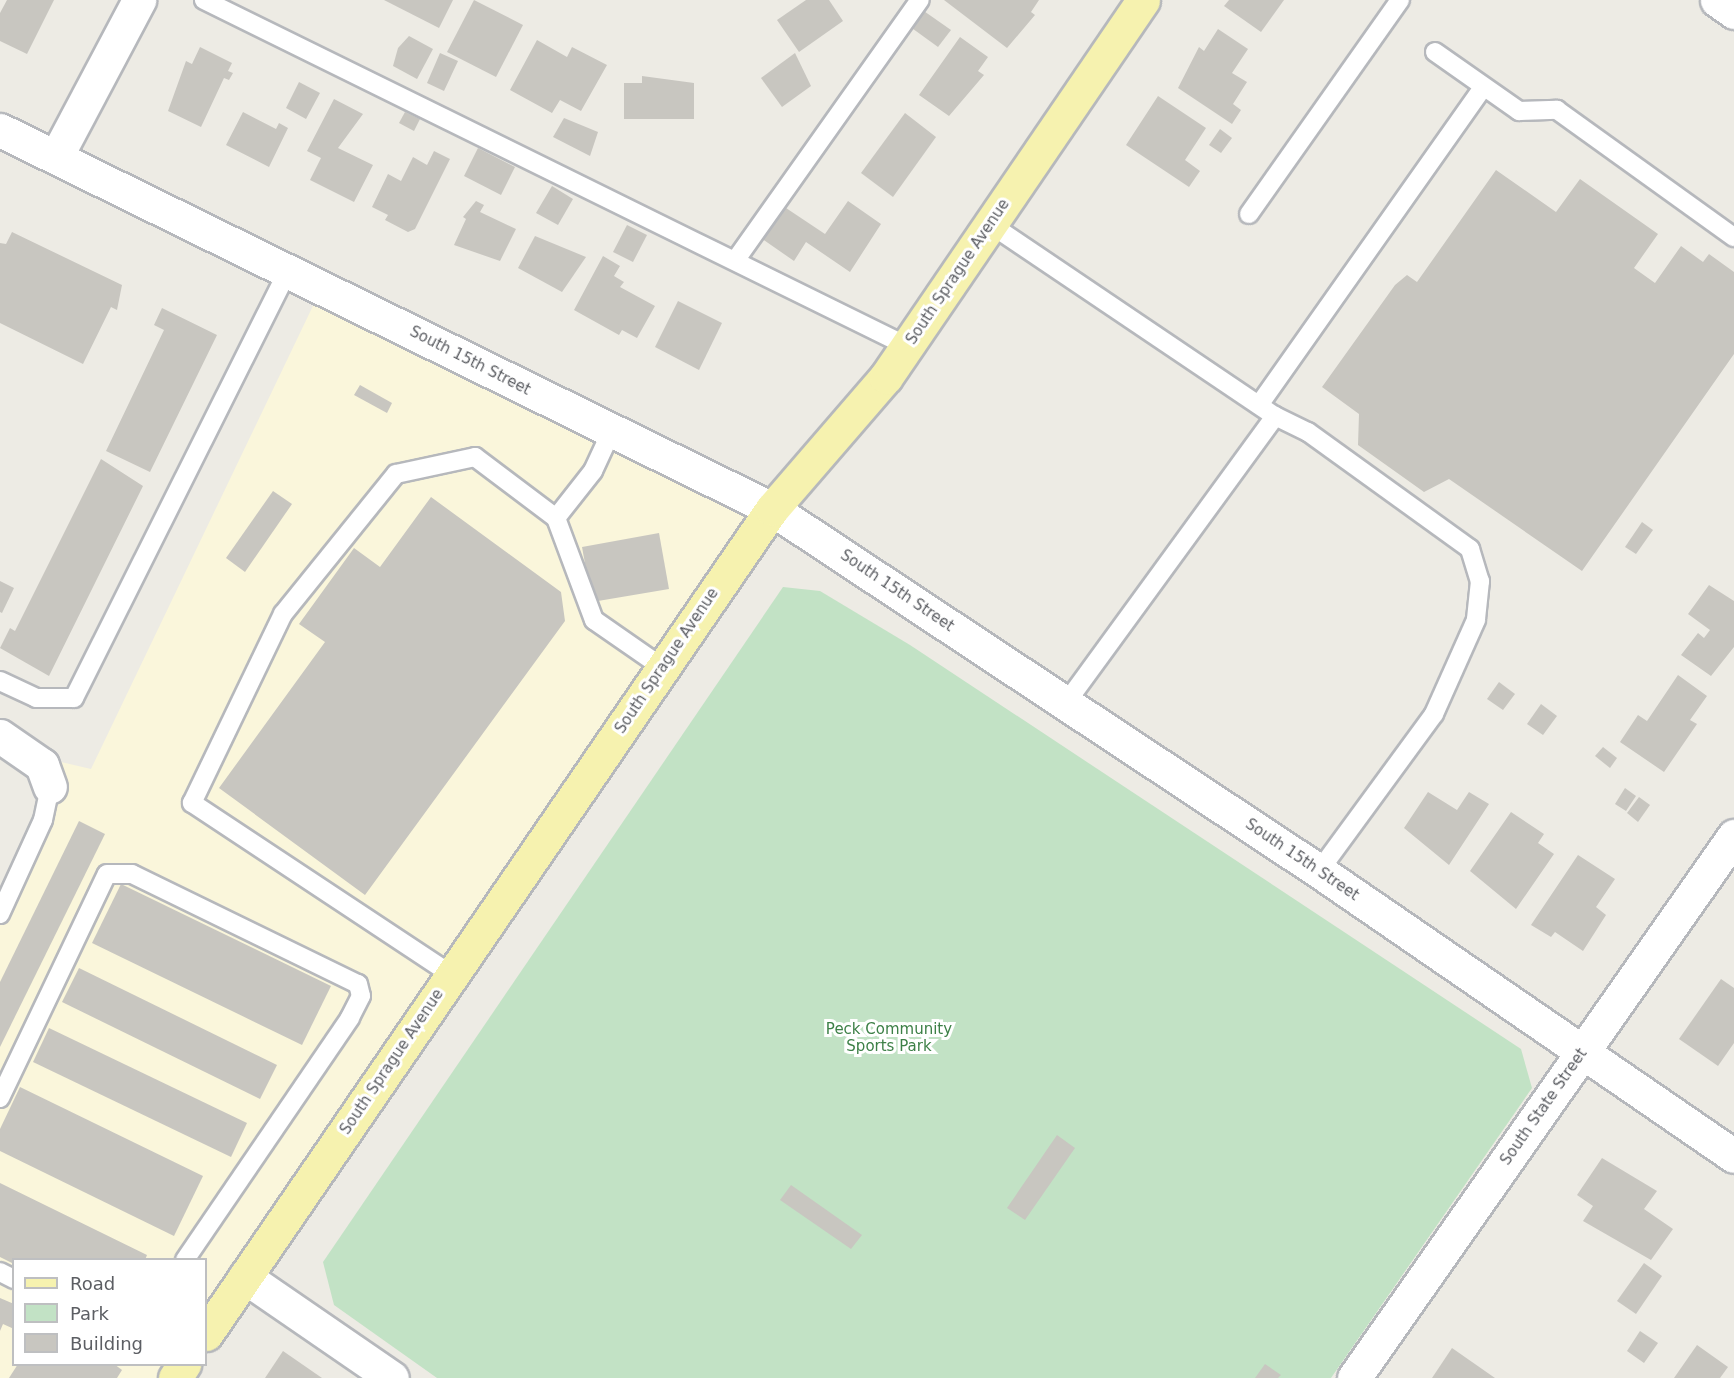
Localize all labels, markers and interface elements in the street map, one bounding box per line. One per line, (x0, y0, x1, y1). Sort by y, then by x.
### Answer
street label: South Sprague Avenue (903, 196, 1013, 348)
street label: South 15th Street (407, 323, 533, 399)
street label: South 15th Street (837, 546, 957, 636)
street label: South Sprague Avenue (612, 585, 722, 737)
street label: South 15th Street (1242, 815, 1362, 905)
street label: South Sprague Avenue (337, 986, 447, 1138)
park label: Peck Community Sports Park (826, 1020, 952, 1055)
street label: South State Street (1497, 1045, 1591, 1169)
legend (12, 1258, 207, 1366)
text: Road (70, 1273, 115, 1294)
text: Park (70, 1303, 109, 1324)
text: Building (70, 1333, 143, 1354)

